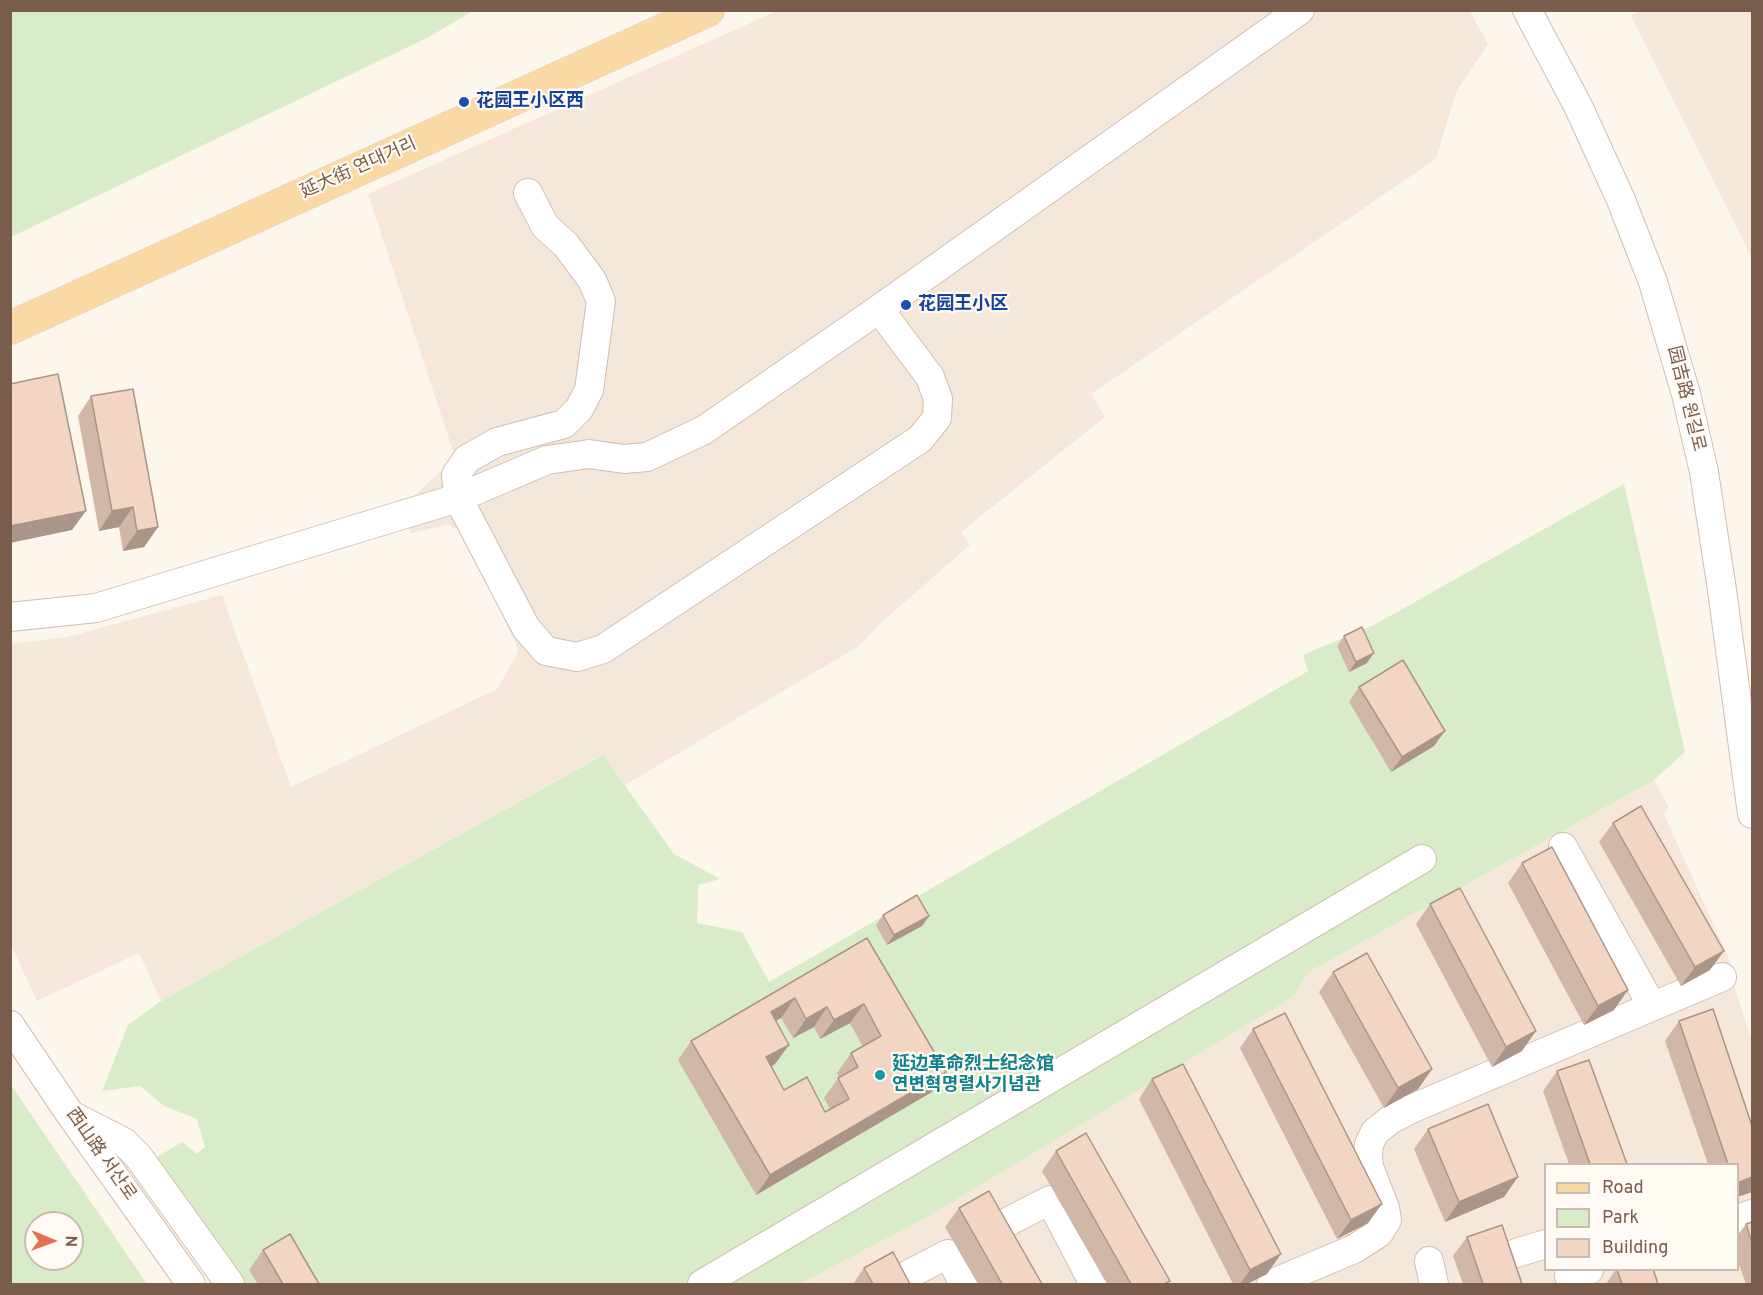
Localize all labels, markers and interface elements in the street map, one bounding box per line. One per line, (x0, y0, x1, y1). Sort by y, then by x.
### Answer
place label: 花园王小区西 (476, 91, 584, 113)
marker: 花园王小区西 (457, 95, 471, 109)
street label: 延大街 연대거리 (298, 134, 420, 204)
place label: 花园王小区 (918, 294, 1008, 316)
marker: 花园王小区 (899, 298, 913, 312)
street label: 园吉路 원길로 (1661, 344, 1709, 454)
place label: 延边革命烈士纪念馆 연변혁명렬사기념관 (892, 1054, 1054, 1096)
marker: 延边革命烈士纪念馆 연변혁명렬사기념관 (873, 1068, 887, 1082)
street label: 西山路 서산로 (60, 1105, 140, 1205)
legend (1544, 1163, 1739, 1271)
text: Road (1602, 1177, 1644, 1200)
text: Park (1602, 1207, 1639, 1230)
north arrow (24, 1211, 84, 1271)
text: N (60, 1235, 80, 1247)
text: Building (1602, 1237, 1668, 1260)

